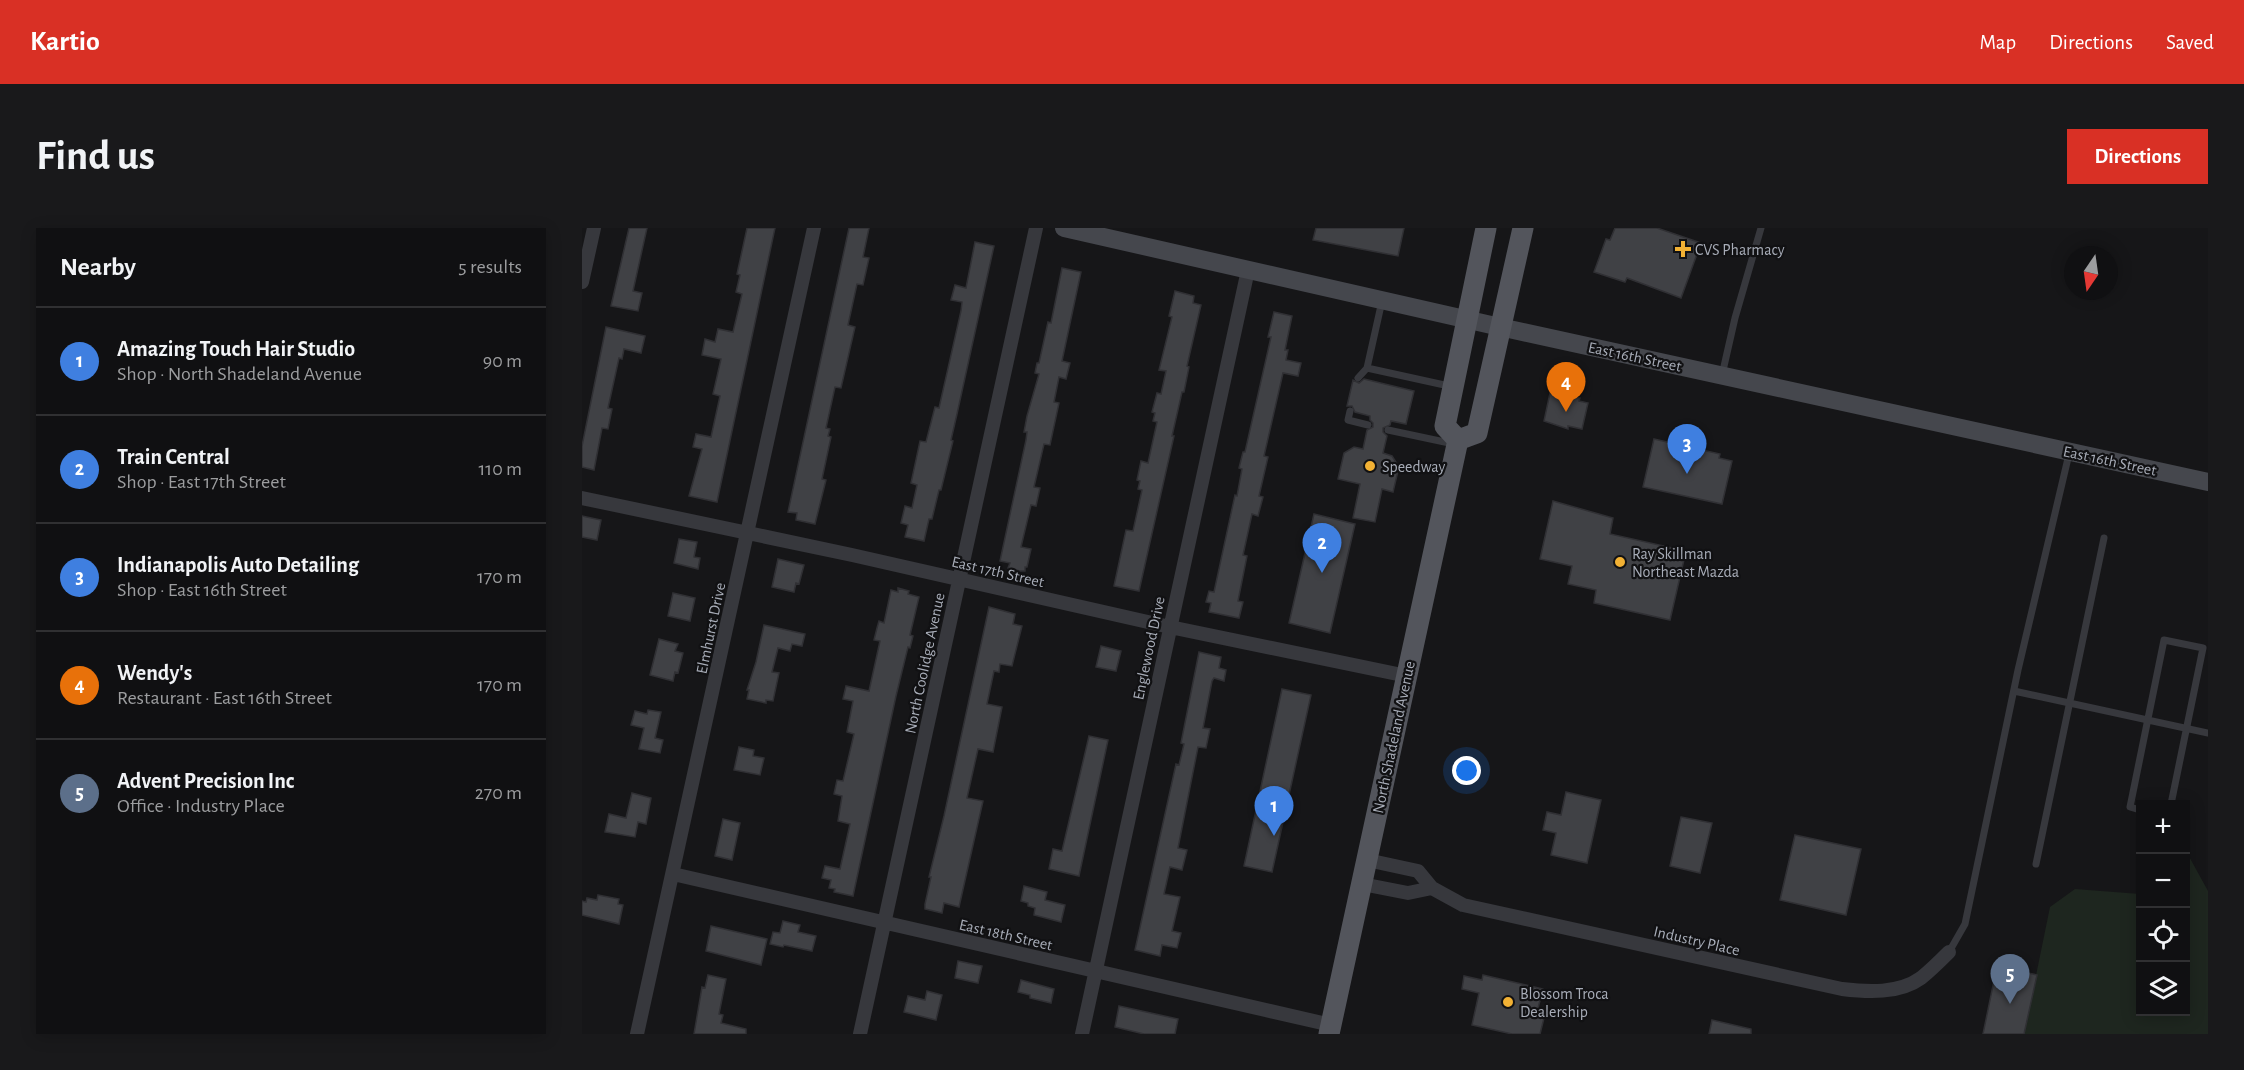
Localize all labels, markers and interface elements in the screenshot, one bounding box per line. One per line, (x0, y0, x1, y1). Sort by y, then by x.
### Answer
text: Kartio (30, 28, 100, 56)
text: Map (1980, 32, 2016, 53)
text: Directions (2049, 32, 2133, 53)
text: Saved (2166, 32, 2214, 53)
button: Directions (2067, 129, 2208, 184)
text: Find us (36, 135, 155, 177)
marker: CVS Pharmacy (1676, 242, 1690, 256)
place label: CVS Pharmacy (1695, 242, 1785, 259)
north arrow (2064, 246, 2118, 300)
text: Nearby (60, 254, 136, 280)
text: 5 results (458, 257, 522, 277)
text: Amazing Touch Hair Studio (117, 338, 355, 360)
street label: East 16th Street (1587, 339, 1683, 375)
text: 1 (76, 351, 83, 371)
text: 90 m (483, 351, 522, 371)
pin: 4 (1546, 362, 1586, 412)
text: Shop · North Shadeland Avenue (117, 364, 362, 384)
pin: 3 (1668, 424, 1706, 474)
street label: East 16th Street (2062, 443, 2158, 479)
text: Train Central (117, 446, 230, 468)
text: 2 (75, 459, 84, 479)
text: 110 m (478, 459, 522, 479)
marker: Speedway (1363, 459, 1377, 473)
place label: Speedway (1382, 459, 1445, 476)
text: Shop · East 17th Street (117, 472, 286, 492)
pin: 2 (1302, 524, 1342, 573)
place label: Ray Skillman Northeast Mazda (1632, 546, 1739, 580)
text: Indianapolis Auto Detailing (117, 554, 359, 576)
street label: East 17th Street (950, 554, 1046, 590)
marker: Ray Skillman Northeast Mazda (1613, 555, 1627, 569)
text: 3 (75, 567, 84, 587)
text: 170 m (477, 567, 522, 587)
text: Shop · East 16th Street (117, 580, 287, 600)
street label: Elmhurst Drive (693, 581, 728, 675)
street label: North Coolidge Avenue (902, 591, 948, 735)
street label: Englewood Drive (1130, 595, 1168, 701)
street label: North Shadeland Avenue (1370, 660, 1418, 815)
text: Wendy's (117, 662, 192, 684)
text: 4 (74, 675, 85, 695)
text: 170 m (477, 675, 522, 695)
text: Restaurant · East 16th Street (117, 688, 332, 708)
your location (1452, 756, 1481, 785)
text: Advent Precision Inc (117, 770, 294, 792)
text: 5 (75, 783, 84, 803)
text: 270 m (475, 783, 522, 803)
pin: 1 (1254, 786, 1294, 836)
text: Office · Industry Place (117, 796, 285, 816)
map controls (2136, 800, 2190, 1016)
button: + (2136, 800, 2190, 854)
button: − (2136, 854, 2190, 908)
button: locate (2136, 908, 2190, 962)
street label: East 18th Street (958, 916, 1054, 953)
street label: Industry Place (1652, 923, 1741, 960)
pin: 5 (1990, 954, 2030, 1004)
button: layers (2136, 962, 2190, 1016)
place label: Blossom Troca Dealership (1520, 986, 1609, 1020)
marker: Blossom Troca Dealership (1501, 995, 1515, 1009)

